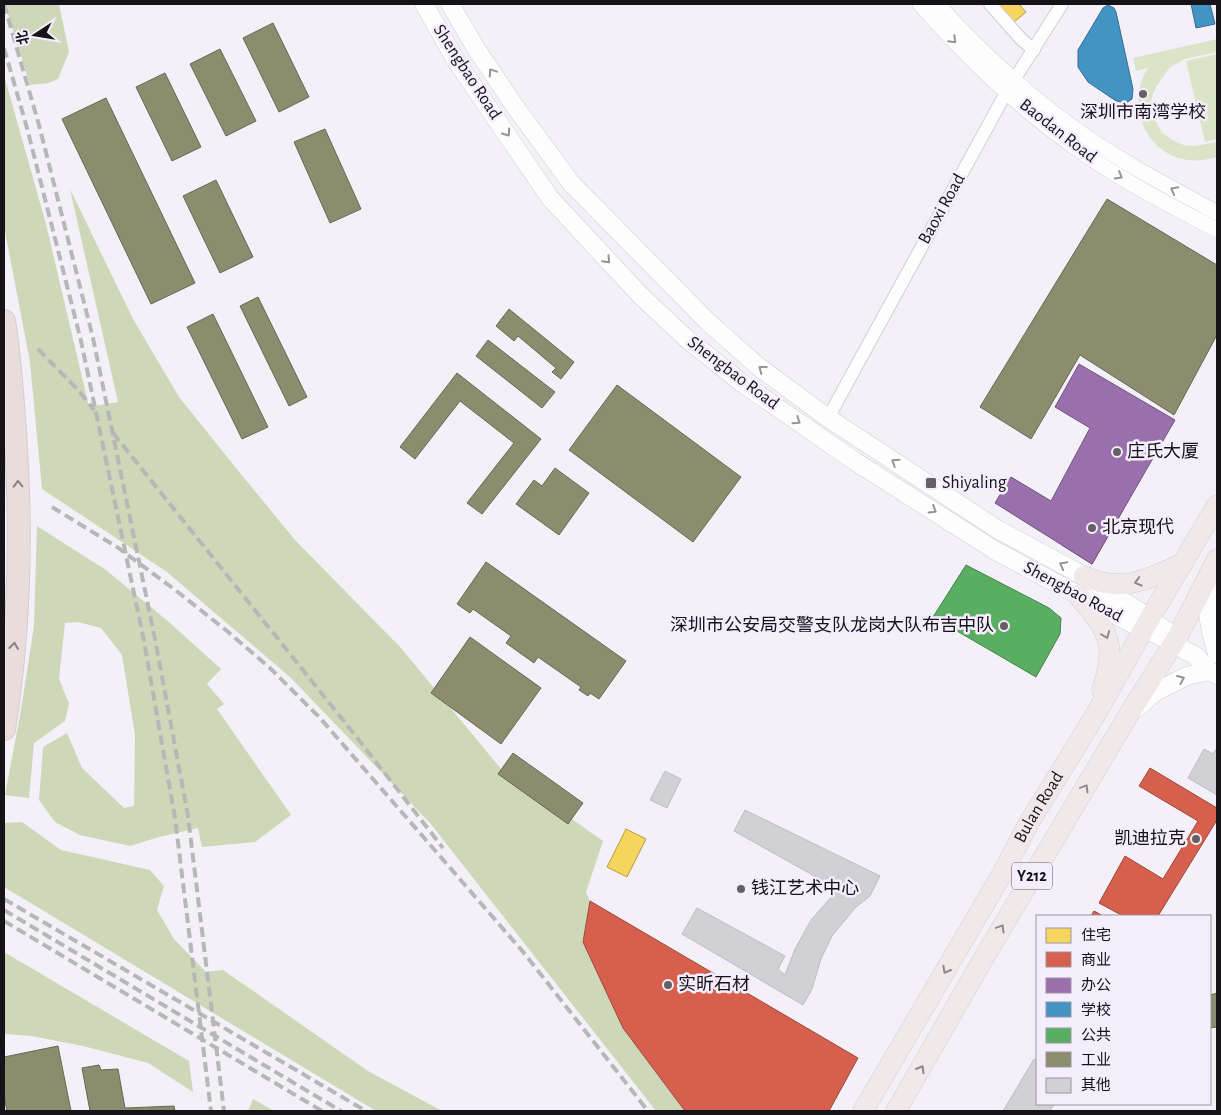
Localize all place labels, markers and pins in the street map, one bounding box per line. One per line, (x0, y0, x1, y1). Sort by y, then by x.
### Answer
marker: 深圳市南湾学校 (1137, 88, 1149, 100)
place label: 深圳市南湾学校 (1080, 102, 1206, 122)
place label: 庄氏大厦 (1127, 441, 1199, 461)
marker: 庄氏大厦 (1111, 446, 1123, 458)
place label: Shiyaling (942, 474, 1007, 492)
marker: Shiyaling (924, 476, 938, 490)
place label: 北京现代 (1102, 517, 1174, 537)
marker: 北京现代 (1086, 522, 1098, 534)
place label: 深圳市公安局交警支队龙岗大队布吉中队 (670, 615, 994, 635)
marker: 深圳市公安局交警支队龙岗大队布吉中队 (998, 620, 1010, 632)
place label: 凯迪拉克 (1114, 828, 1186, 848)
marker: 凯迪拉克 (1190, 833, 1202, 845)
place label: 钱江艺术中心 (751, 878, 859, 898)
marker: 钱江艺术中心 (735, 883, 747, 895)
place label: 实昕石材 (678, 974, 750, 994)
marker: 实昕石材 (662, 979, 674, 991)

